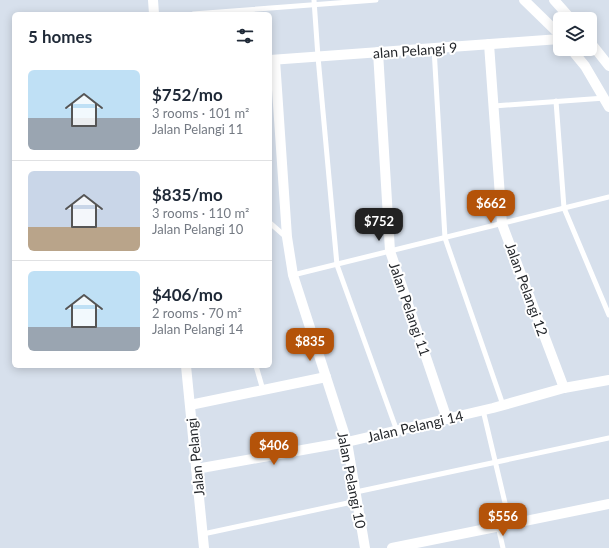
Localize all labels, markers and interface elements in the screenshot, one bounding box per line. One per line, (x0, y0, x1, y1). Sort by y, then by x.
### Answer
map controls (553, 12, 597, 56)
button: layers (553, 12, 597, 56)
icon: filters (234, 25, 256, 47)
text: 5 homes (28, 26, 92, 47)
street label: alan Pelangi 9 (372, 39, 458, 61)
text: $752/mo (152, 84, 223, 105)
icon: home (60, 86, 108, 134)
text: 3 rooms · 101 m² (152, 105, 249, 121)
text: Jalan Pelangi 11 (152, 121, 243, 137)
text: $835/mo (152, 184, 223, 205)
icon: home (60, 187, 108, 235)
pin: $662 (467, 190, 515, 224)
text: $662 (476, 195, 506, 211)
text: 3 rooms · 110 m² (152, 205, 249, 221)
pin: $752 (355, 208, 403, 242)
text: $752 (364, 213, 394, 229)
text: Jalan Pelangi 10 (152, 221, 243, 237)
street label: Jalan Pelangi 12 (502, 240, 552, 338)
street label: Jalan Pelangi 11 (386, 260, 434, 358)
text: $406/mo (152, 284, 223, 305)
icon: home (60, 287, 108, 335)
text: 2 rooms · 70 m² (152, 305, 242, 321)
text: Jalan Pelangi 14 (152, 321, 243, 337)
pin: $835 (286, 328, 334, 362)
text: $835 (295, 333, 325, 349)
street label: Jalan Pelangi 14 (365, 407, 465, 445)
street label: Jalan Pelangi (182, 417, 208, 497)
street label: Jalan Pelangi 10 (334, 430, 370, 530)
pin: $406 (250, 432, 298, 466)
text: $406 (259, 437, 289, 453)
pin: $556 (479, 503, 527, 537)
text: $556 (488, 508, 518, 524)

